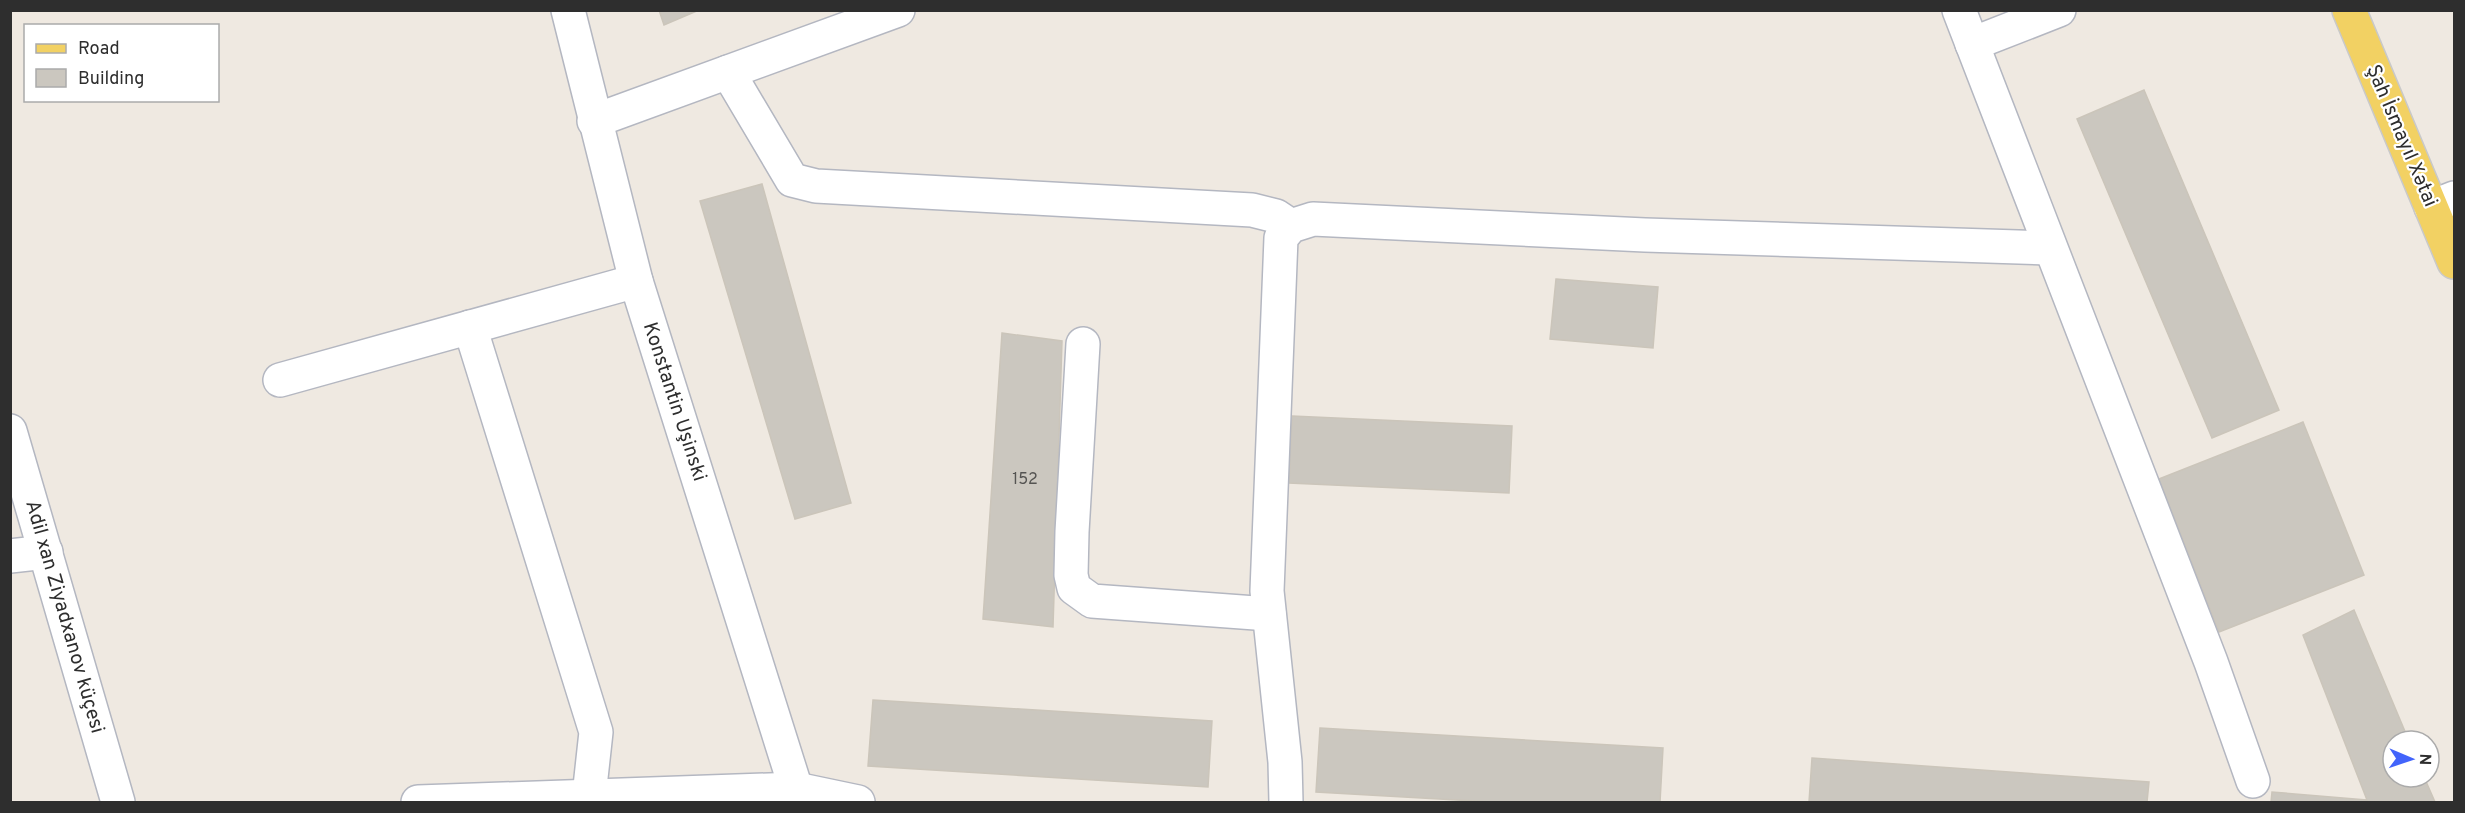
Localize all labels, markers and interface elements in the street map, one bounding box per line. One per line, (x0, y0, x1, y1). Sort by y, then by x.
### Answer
legend (24, 24, 219, 102)
text: Road (78, 38, 120, 61)
street label: Şah İsmayıl Xətai (2359, 60, 2444, 211)
text: Building (78, 68, 144, 91)
street label: Konstantin Uşinski (636, 319, 712, 485)
house number: 152 (1012, 470, 1038, 490)
street label: Adil xan Ziyadxanov küçesi (18, 497, 110, 737)
north arrow (2381, 729, 2441, 789)
text: N (2414, 753, 2434, 766)

